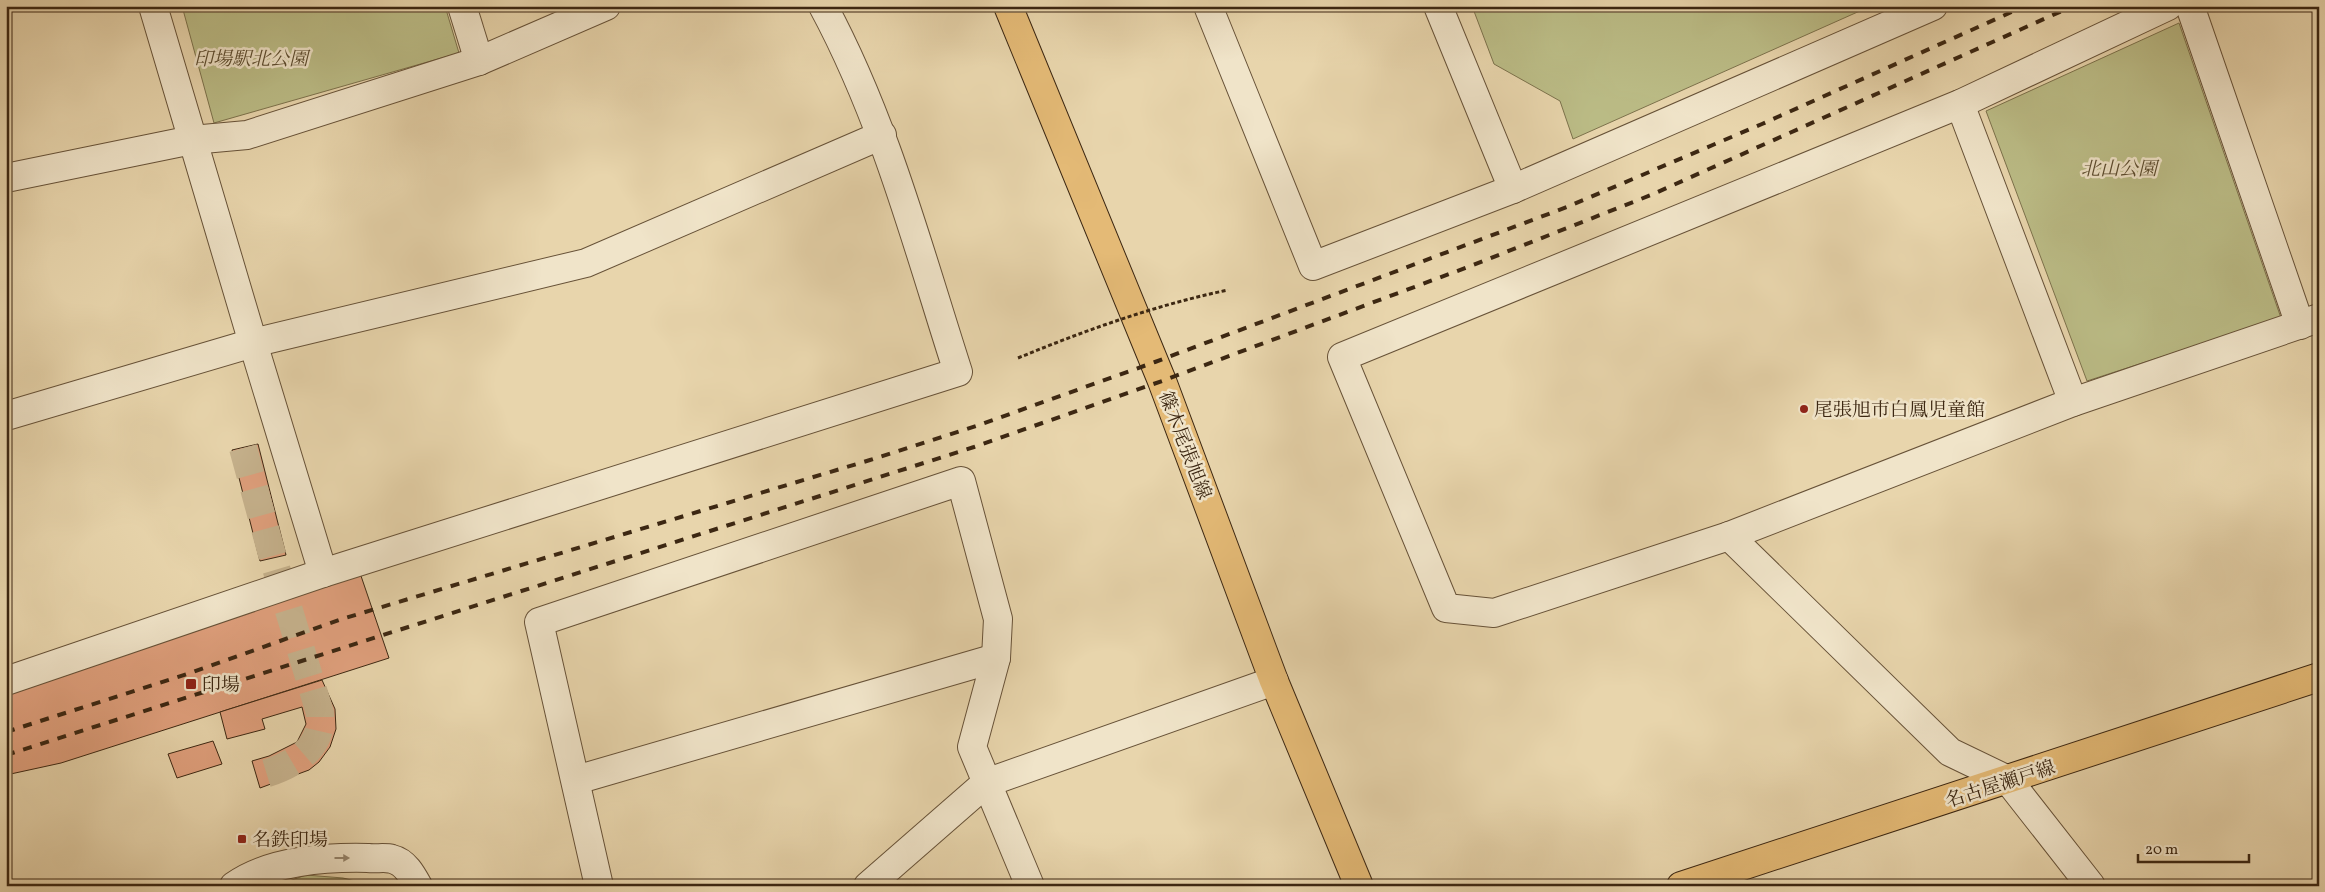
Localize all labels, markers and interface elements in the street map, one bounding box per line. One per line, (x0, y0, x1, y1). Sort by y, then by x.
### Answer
park label: 印場駅北公園 (194, 47, 311, 73)
park label: 北山公園 (2081, 157, 2160, 183)
street label: 篠木尾張旭線 (1152, 388, 1217, 504)
place label: 尾張旭市白鳳児童館 (1814, 398, 1985, 424)
marker: 尾張旭市白鳳児童館 (1798, 403, 1810, 415)
place label: 印場 (202, 673, 240, 699)
marker: 印場 (184, 677, 198, 691)
street label: 名古屋瀬戸線 (1942, 755, 2059, 815)
place label: 名鉄印場 (252, 828, 328, 854)
scale bar (2138, 832, 2249, 864)
marker: 名鉄印場 (236, 833, 248, 845)
text: 20 m (2145, 840, 2178, 861)
one-way arrow (335, 854, 351, 862)

